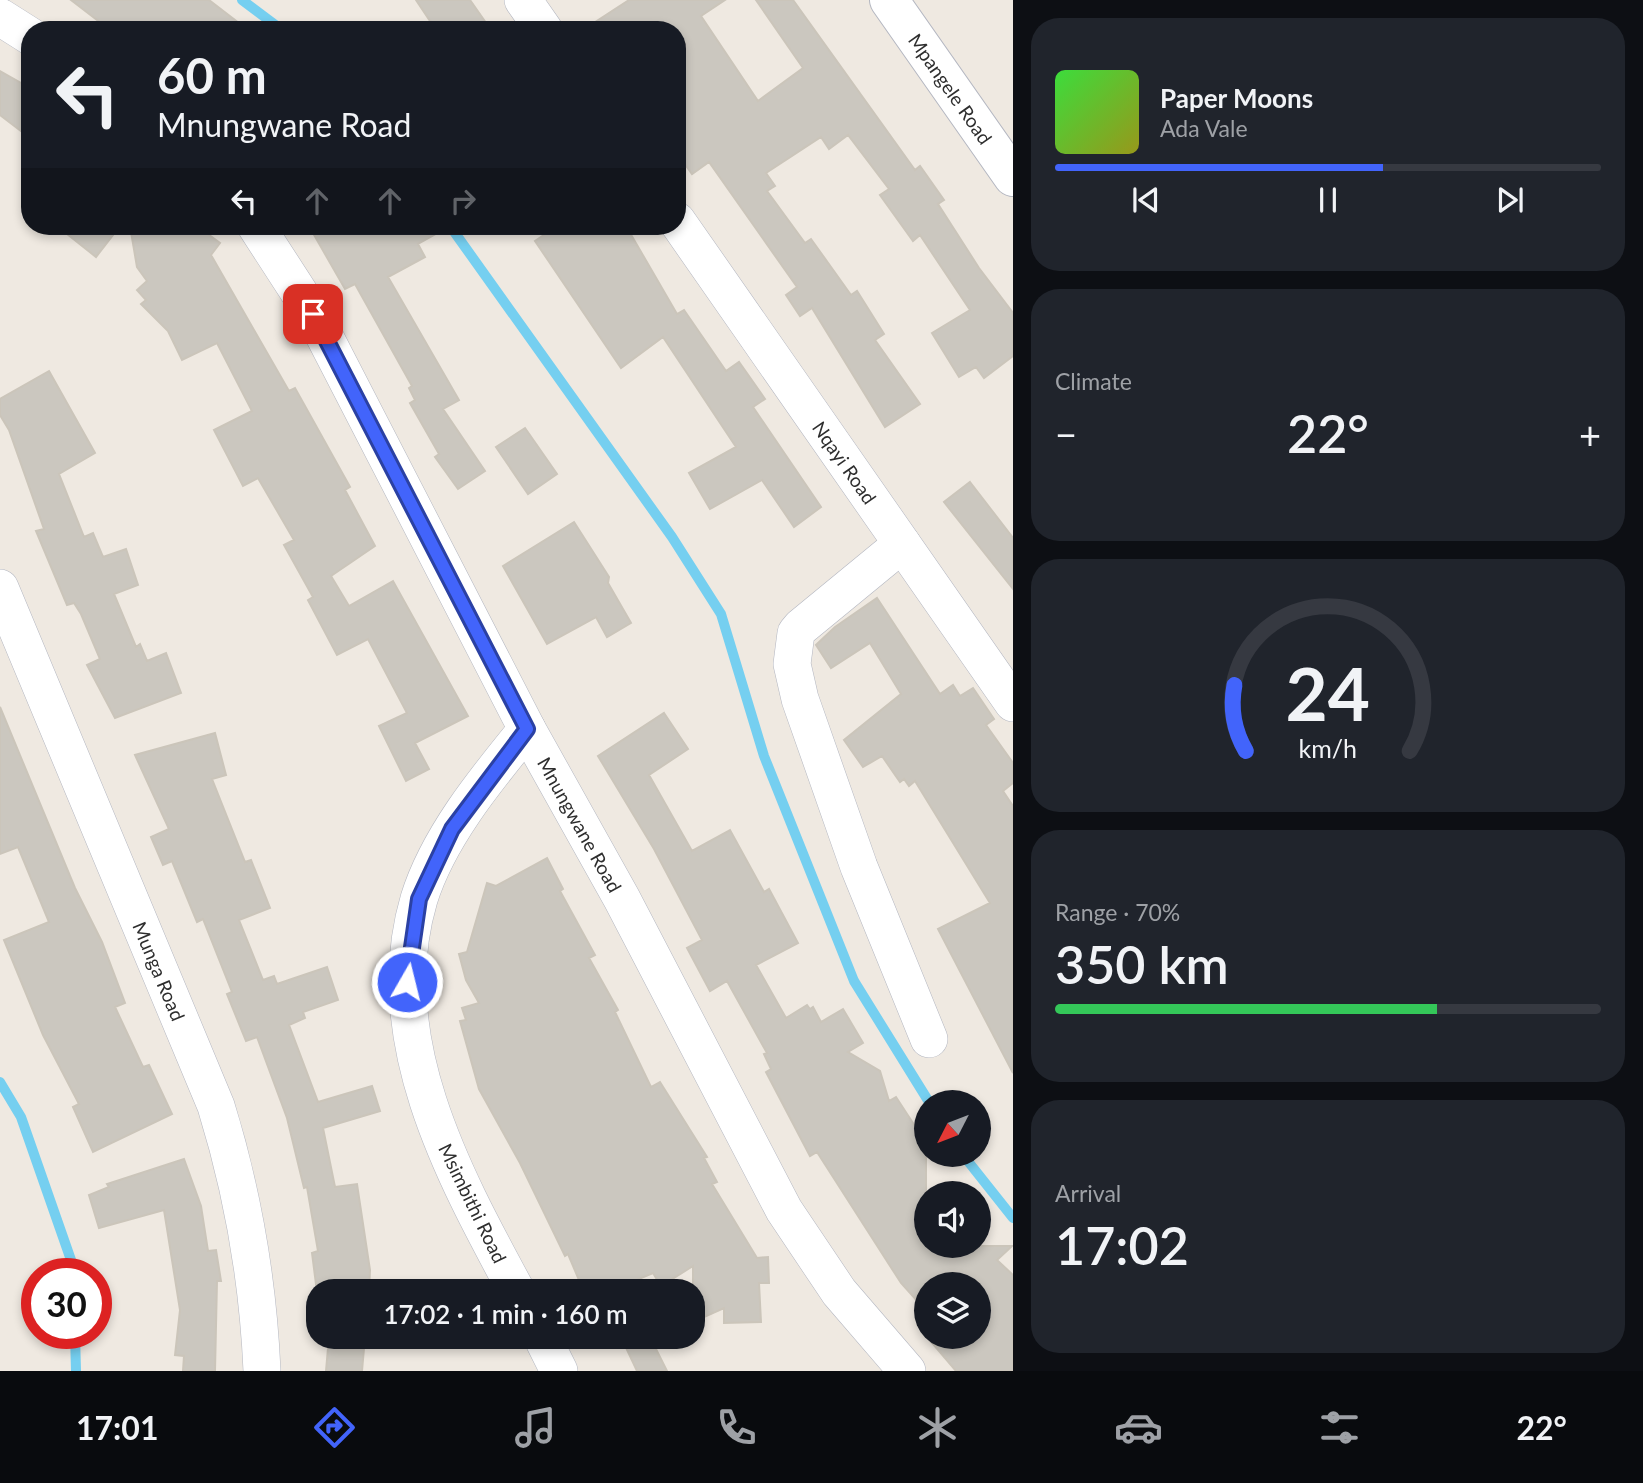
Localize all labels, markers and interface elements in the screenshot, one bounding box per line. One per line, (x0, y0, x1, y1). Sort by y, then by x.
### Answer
street label: Mpangele Road (904, 29, 998, 148)
text: 60 m (157, 46, 267, 104)
icon: left (42, 49, 133, 140)
text: Paper Moons (1160, 82, 1313, 114)
text: Mnungwane Road (157, 105, 411, 144)
text: Ada Vale (1160, 114, 1248, 142)
icon: previous (1127, 181, 1165, 219)
icon: pause (1309, 181, 1347, 219)
icon: next (1491, 181, 1529, 219)
icon: left (225, 182, 263, 220)
icon: ahead (298, 182, 336, 220)
icon: ahead (371, 182, 409, 220)
icon: right (444, 182, 482, 220)
pin (283, 284, 343, 344)
icon: arrive (294, 295, 332, 333)
text: Climate (1055, 367, 1132, 395)
text: 22° (1287, 402, 1369, 464)
text: − (1055, 411, 1077, 457)
text: + (1579, 411, 1601, 457)
street label: Nqayi Road (808, 416, 882, 508)
text: 24 (1286, 650, 1370, 738)
text: km/h (1299, 733, 1357, 763)
street label: Mnungwane Road (533, 753, 627, 896)
text: Range · 70% (1055, 898, 1180, 926)
street label: Munga Road (129, 918, 191, 1024)
text: 350 km (1055, 933, 1229, 995)
position arrow (370, 945, 444, 1019)
north arrow (914, 1090, 990, 1167)
map controls (914, 1090, 991, 1349)
street label: Msimbithi Road (434, 1140, 512, 1266)
text: Arrival (1055, 1179, 1121, 1207)
button: sound (914, 1181, 991, 1258)
text: 17:02 (1055, 1214, 1189, 1276)
speed limit sign: 30 (21, 1258, 112, 1349)
button: layers (914, 1272, 991, 1349)
text: 17:02 · 1 min · 160 m (383, 1298, 628, 1330)
icon: directions (310, 1403, 359, 1452)
icon: music (511, 1403, 560, 1452)
icon: phone (712, 1403, 761, 1452)
icon: climate (913, 1403, 962, 1452)
icon: car (1114, 1403, 1163, 1452)
icon: filters (1315, 1403, 1364, 1452)
text: 17:01 (76, 1408, 158, 1447)
text: 22° (1516, 1408, 1567, 1447)

